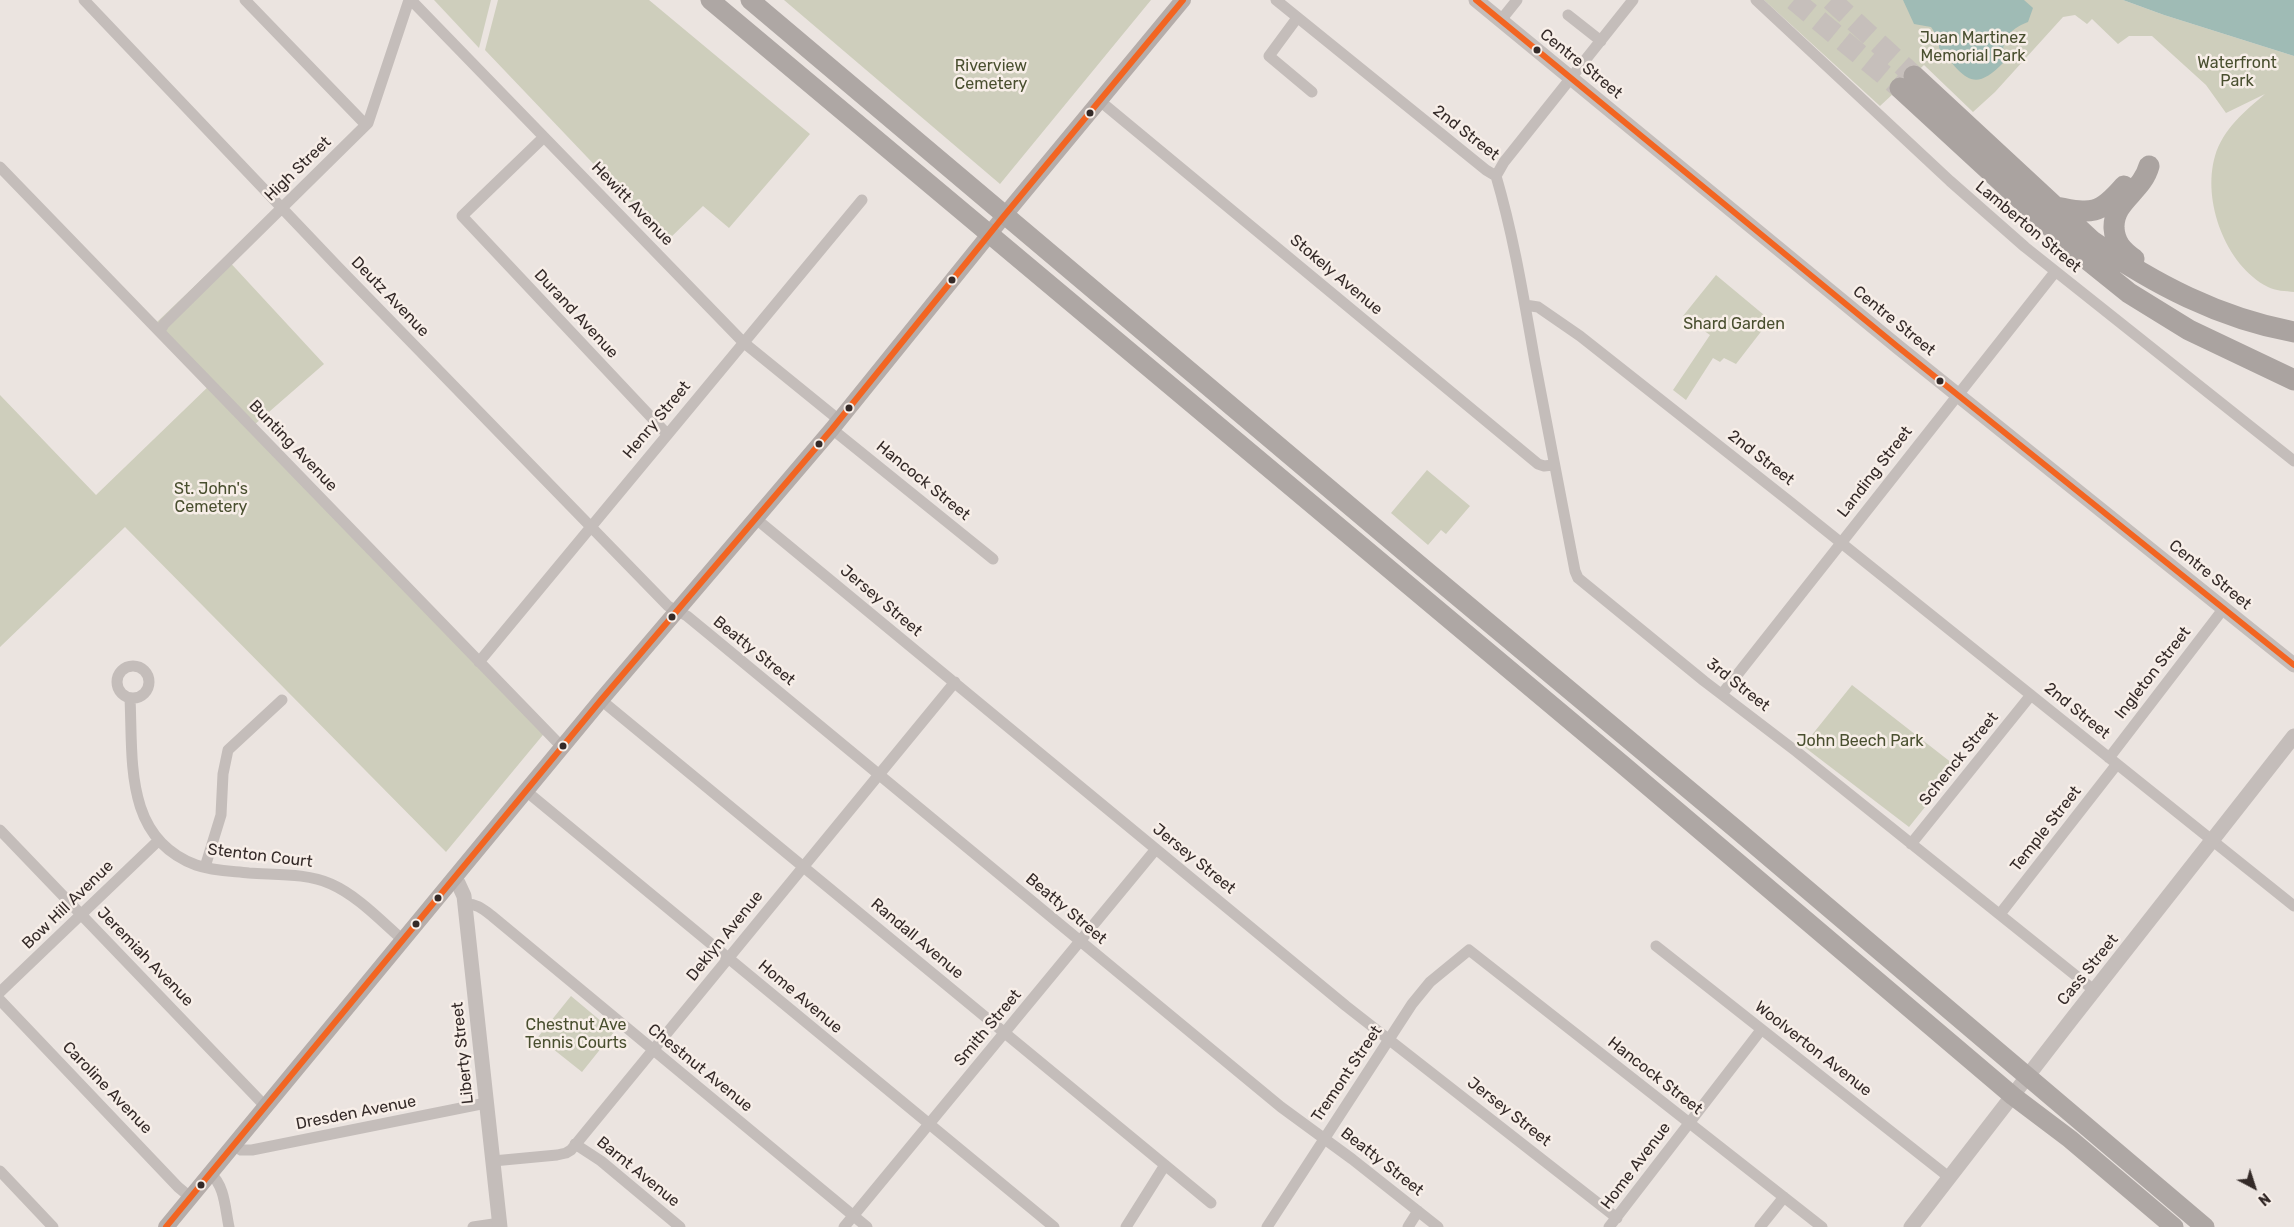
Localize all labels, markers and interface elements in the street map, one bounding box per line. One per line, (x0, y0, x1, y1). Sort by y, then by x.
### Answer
street label: Centre Street (1536, 25, 1626, 103)
park label: Juan Martinez Memorial Park (1920, 28, 2026, 66)
unlabelled marker (1532, 45, 1542, 55)
park label: Waterfront Park (2197, 53, 2277, 91)
park label: Riverview Cemetery (955, 56, 1027, 94)
street label: 2nd Street (1429, 101, 1503, 165)
unlabelled marker (1085, 108, 1095, 118)
street label: High Street (261, 133, 335, 205)
street label: Hewitt Avenue (587, 158, 677, 250)
street label: Lamberton Street (1971, 177, 2085, 277)
street label: Stokely Avenue (1286, 231, 1386, 319)
street label: Deutz Avenue (347, 253, 433, 341)
street label: Durand Avenue (530, 266, 622, 362)
unlabelled marker (947, 275, 957, 285)
street label: Centre Street (1849, 282, 1939, 360)
park label: Shard Garden (1683, 314, 1785, 334)
unlabelled marker (1935, 376, 1945, 386)
street label: Henry Street (619, 377, 695, 463)
street label: Bunting Avenue (245, 396, 341, 496)
unlabelled marker (844, 403, 854, 413)
street label: Landing Street (1833, 423, 1917, 521)
street label: 2nd Street (1724, 426, 1798, 490)
street label: Hancock Street (872, 437, 974, 525)
unlabelled marker (814, 439, 824, 449)
park label: St. John's Cemetery (174, 479, 248, 517)
street label: Centre Street (2165, 536, 2255, 614)
street label: Jersey Street (836, 561, 926, 641)
unlabelled marker (667, 612, 677, 622)
street label: Beatty Street (709, 612, 799, 690)
street label: Ingleton Street (2111, 623, 2195, 723)
street label: 3rd Street (1702, 654, 1774, 716)
street label: 2nd Street (2040, 679, 2114, 743)
street label: Schenck Street (1916, 708, 2002, 810)
park label: John Beech Park (1796, 731, 1924, 751)
unlabelled marker (558, 741, 568, 751)
street label: Temple Street (2007, 782, 2085, 876)
street label: Jersey Street (1149, 820, 1239, 898)
street label: Stenton Court (206, 840, 314, 872)
street label: Bow Hill Avenue (18, 857, 118, 953)
street label: Beatty Street (1022, 870, 1110, 948)
street label: Deklyn Avenue (683, 887, 767, 985)
unlabelled marker (433, 893, 443, 903)
street label: Randall Avenue (867, 895, 967, 983)
street label: Jeremiah Avenue (93, 903, 197, 1011)
unlabelled marker (411, 919, 421, 929)
street label: Cass Street (2053, 931, 2123, 1009)
street label: Home Avenue (754, 956, 846, 1038)
street label: Smith Street (950, 986, 1026, 1070)
street label: Woolverton Avenue (1751, 997, 1875, 1101)
street label: Liberty Street (448, 1001, 478, 1105)
park label: Chestnut Ave Tennis Courts (525, 1015, 627, 1053)
street label: Chestnut Avenue (644, 1020, 756, 1116)
street label: Tremont Street (1308, 1022, 1386, 1126)
street label: Hancock Street (1604, 1033, 1706, 1119)
street label: Caroline Avenue (58, 1038, 156, 1138)
street label: Jersey Street (1463, 1073, 1555, 1151)
street label: Dresden Avenue (294, 1092, 418, 1134)
street label: Home Avenue (1597, 1119, 1675, 1213)
street label: Beatty Street (1337, 1124, 1427, 1200)
street label: Barnt Avenue (593, 1133, 683, 1211)
north arrow (2229, 1162, 2279, 1212)
unlabelled marker (196, 1180, 206, 1190)
text: N (2255, 1189, 2273, 1209)

